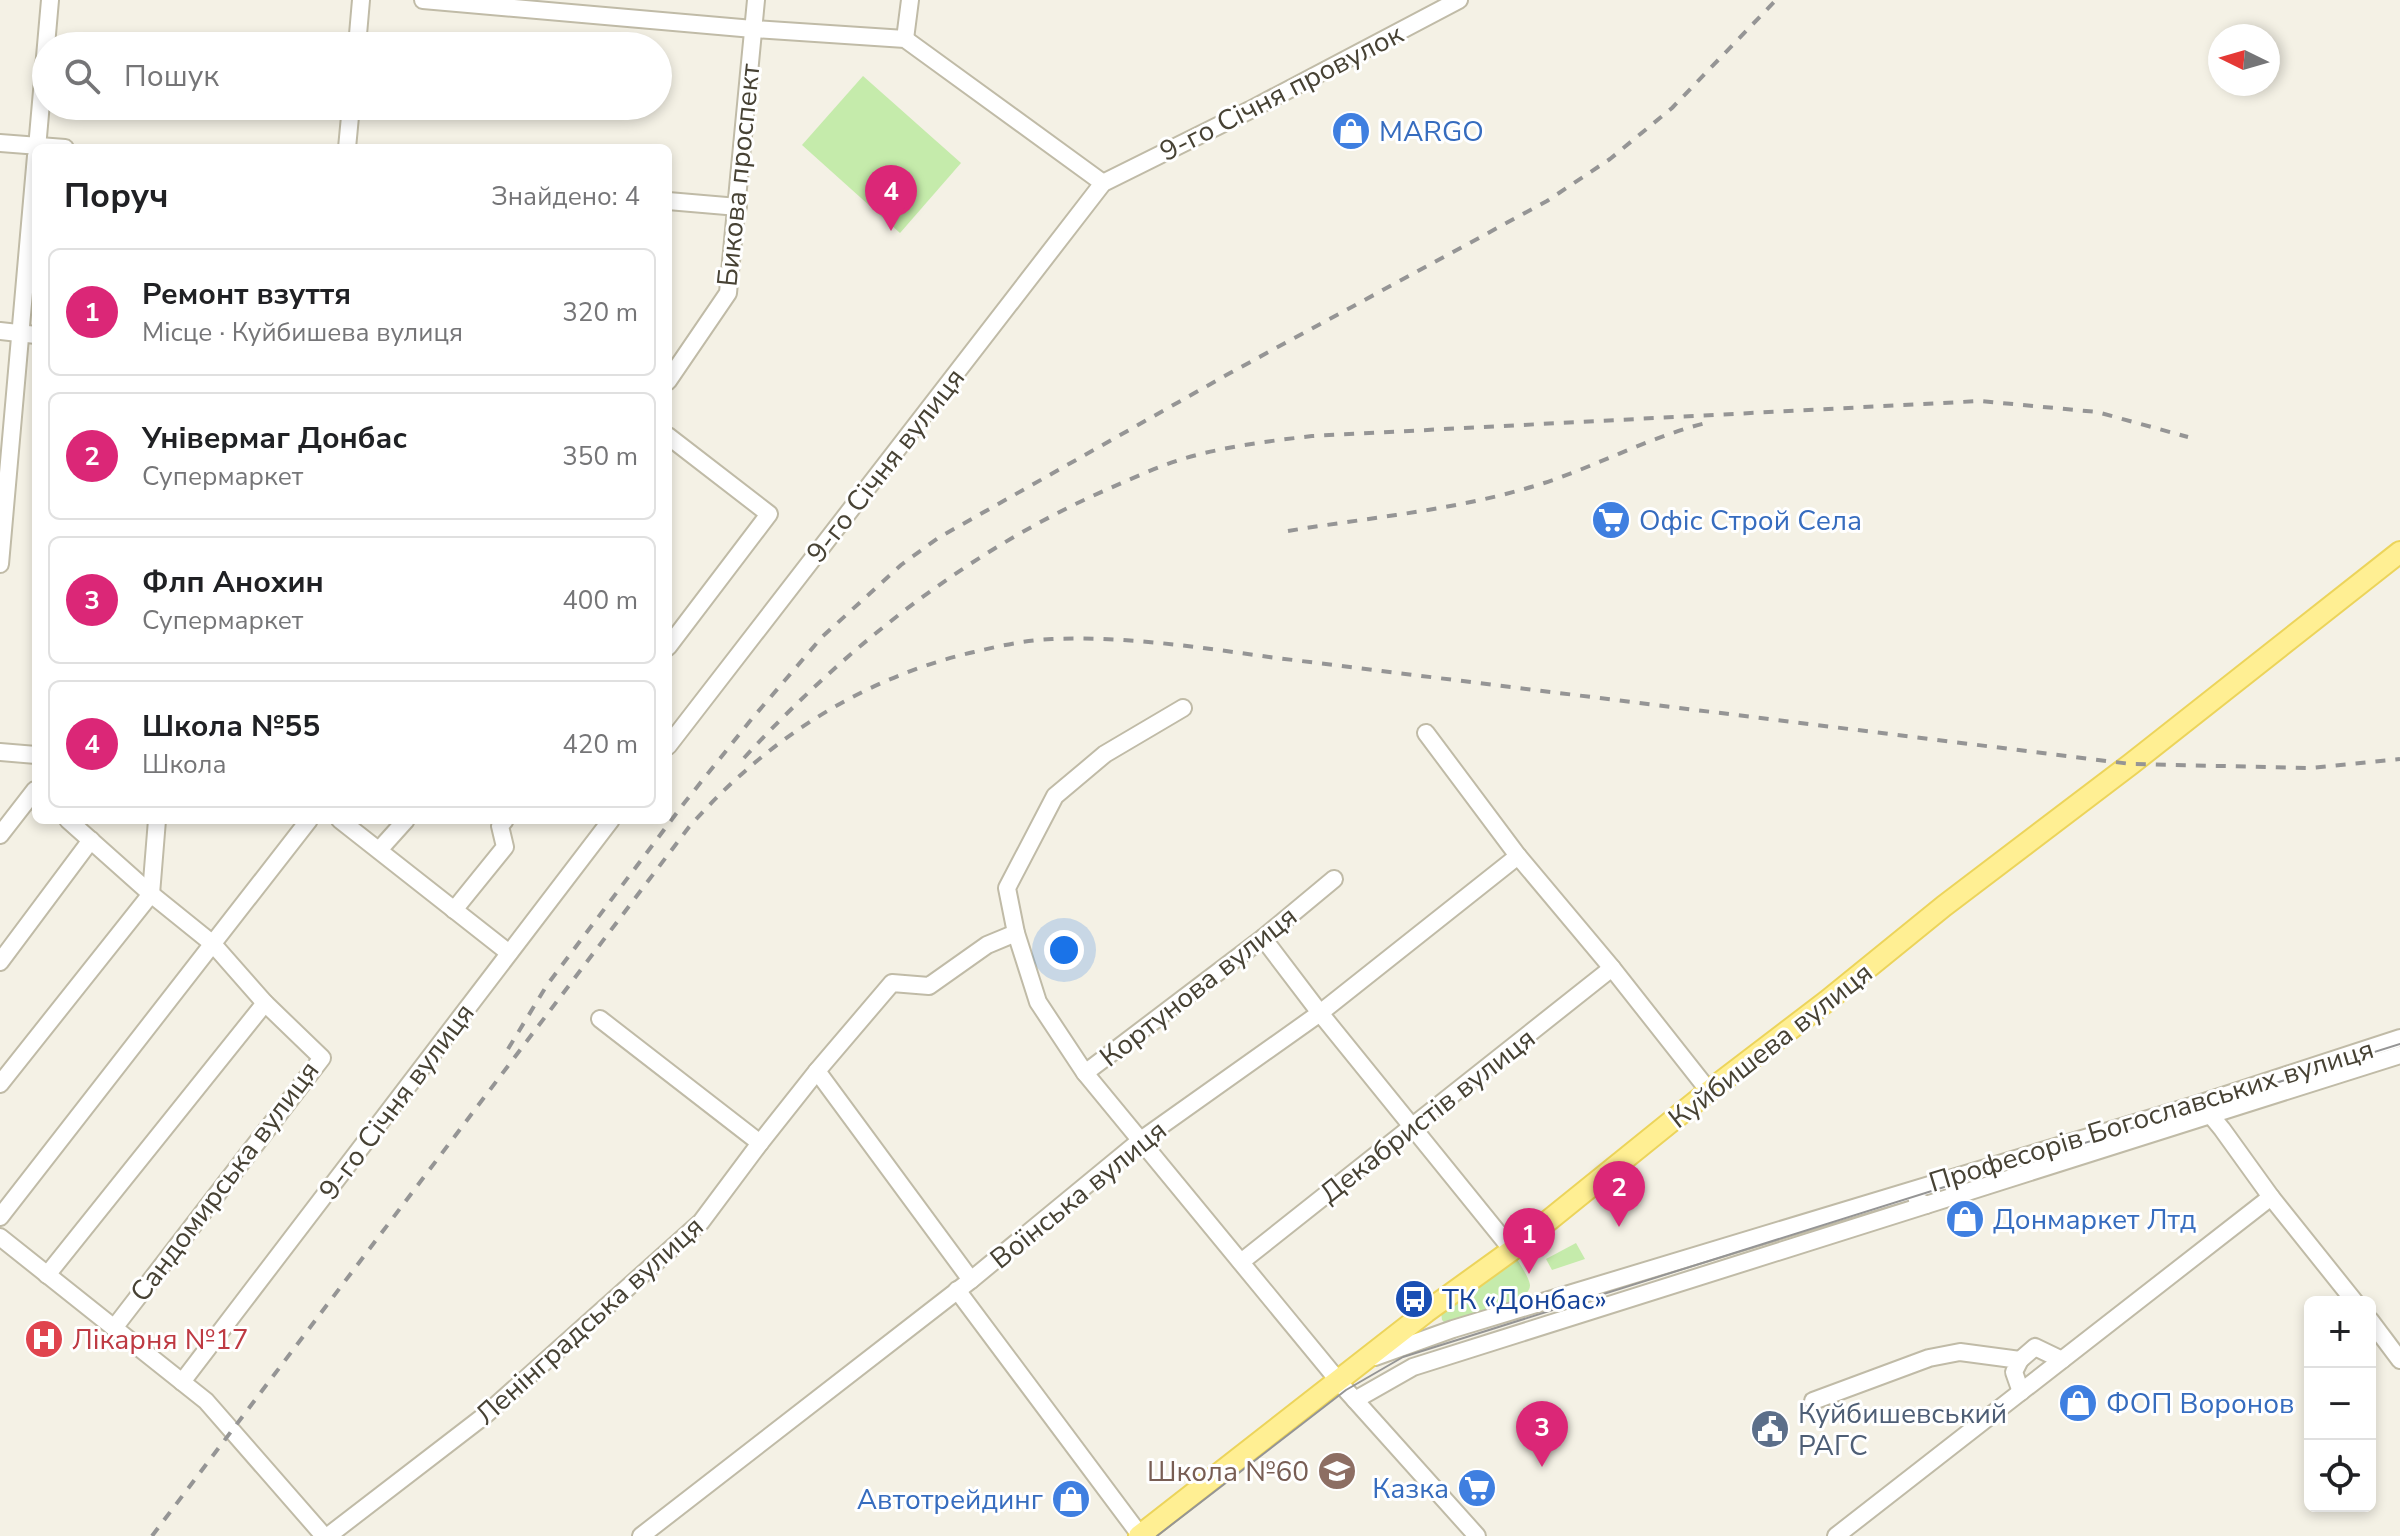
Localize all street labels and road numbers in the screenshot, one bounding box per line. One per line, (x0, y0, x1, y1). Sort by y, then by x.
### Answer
street label: 9-го Січня провулок (1153, 15, 1410, 171)
street label: Бикова проспект (708, 61, 770, 288)
street label: 9-го Січня вулиця (798, 360, 974, 571)
street label: Кортунова вулиця (1092, 898, 1305, 1076)
street label: Куйбишева вулиця (1661, 954, 1880, 1137)
street label: 9-го Січня вулиця (310, 995, 483, 1208)
street label: Декабристів вулиця (1312, 1020, 1543, 1212)
street label: Професорів Богославських вулиця (1924, 1030, 2378, 1202)
street label: Сандомирська вулиця (122, 1053, 328, 1310)
street label: Воїнська вулиця (982, 1112, 1175, 1278)
street label: Ленінградська вулиця (467, 1208, 712, 1433)

